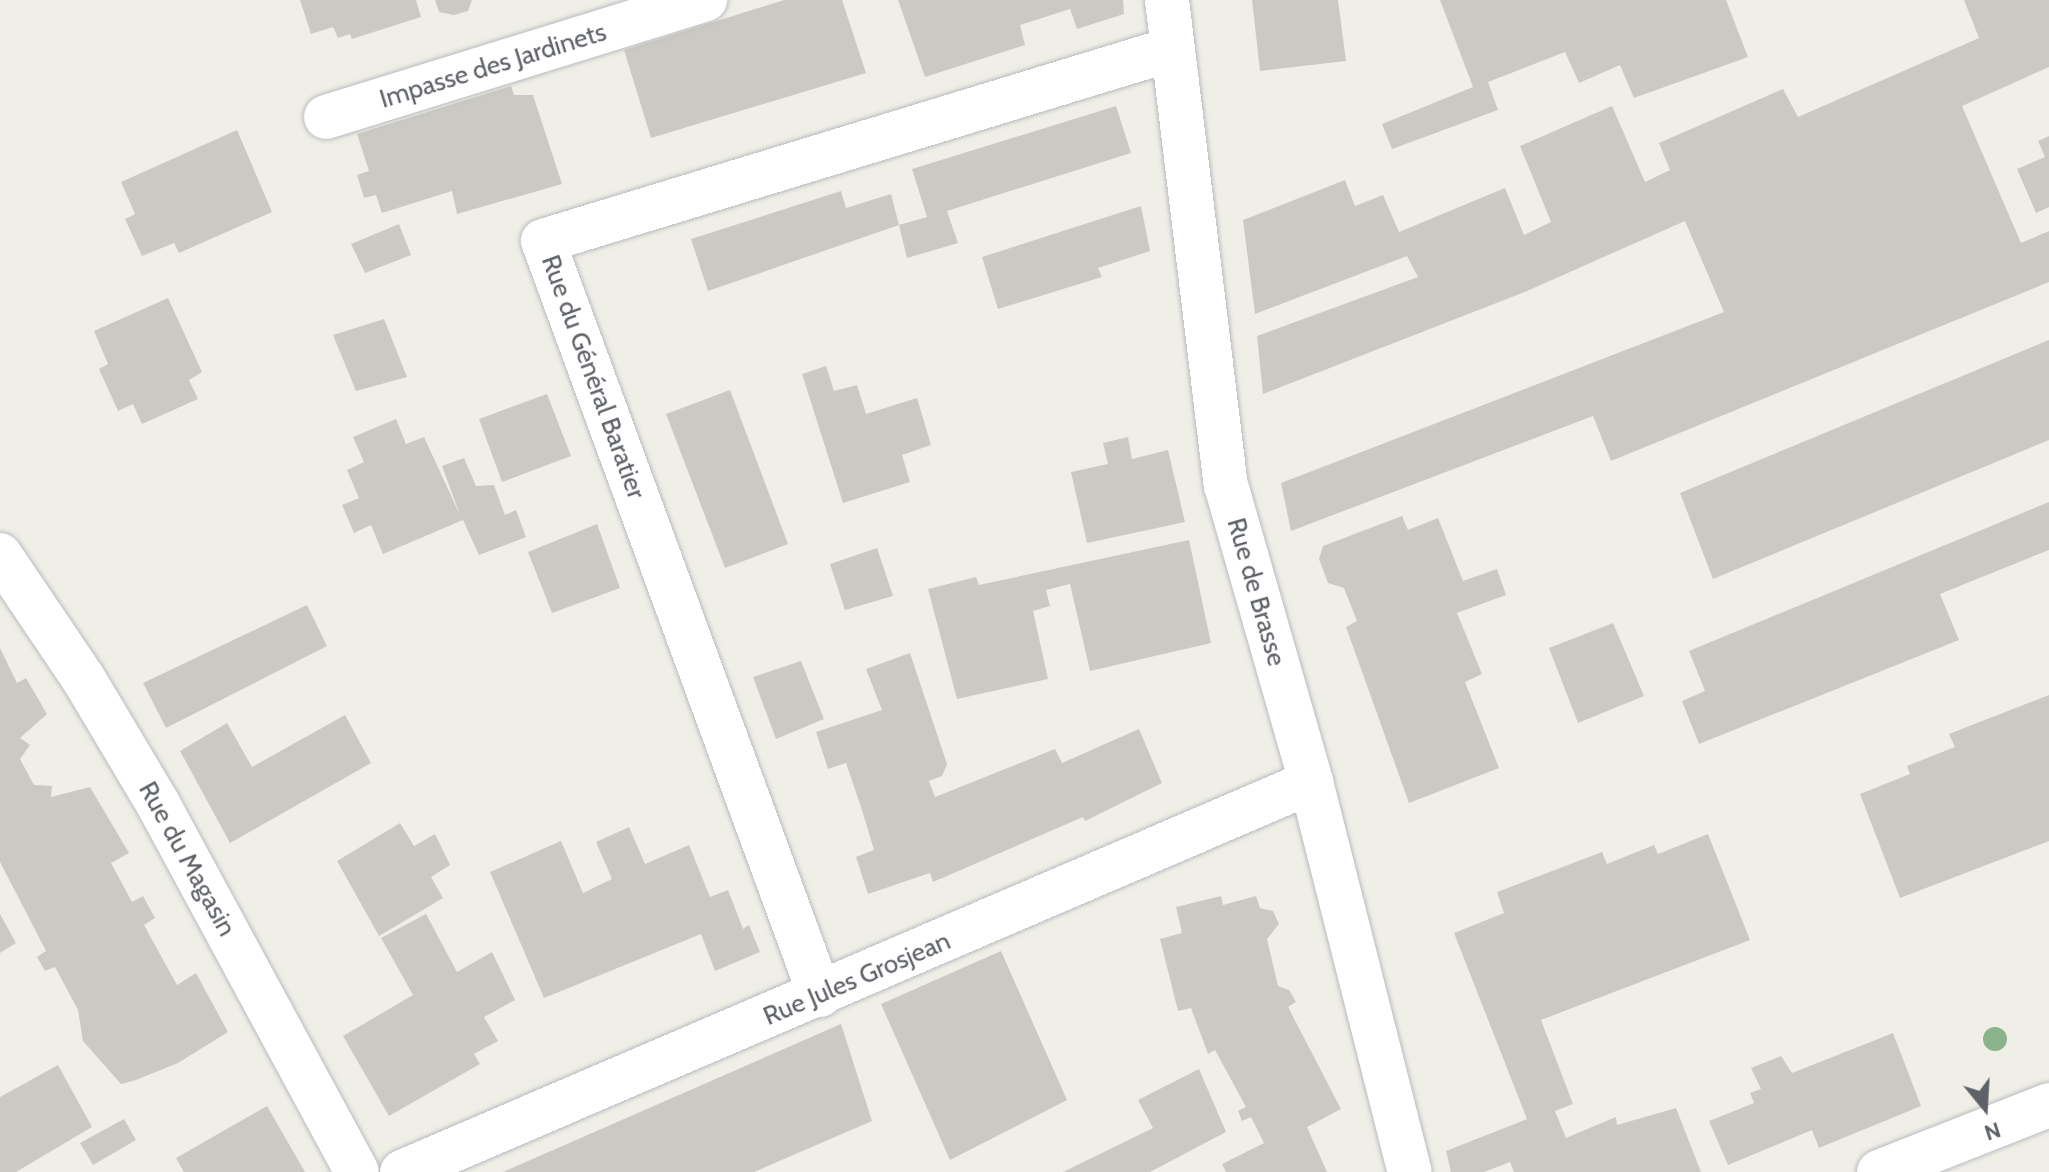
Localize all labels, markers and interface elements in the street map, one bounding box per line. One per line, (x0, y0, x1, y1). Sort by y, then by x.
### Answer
street label: Impasse des Jardinets (376, 17, 610, 115)
street label: Rue du Général Baratier (534, 251, 652, 503)
street label: Rue de Brasse (1220, 514, 1292, 670)
street label: Rue du Magasin (132, 776, 242, 942)
street label: Rue Jules Grosjean (759, 926, 955, 1032)
north arrow (1945, 1068, 2025, 1148)
text: N (1981, 1116, 2004, 1147)

